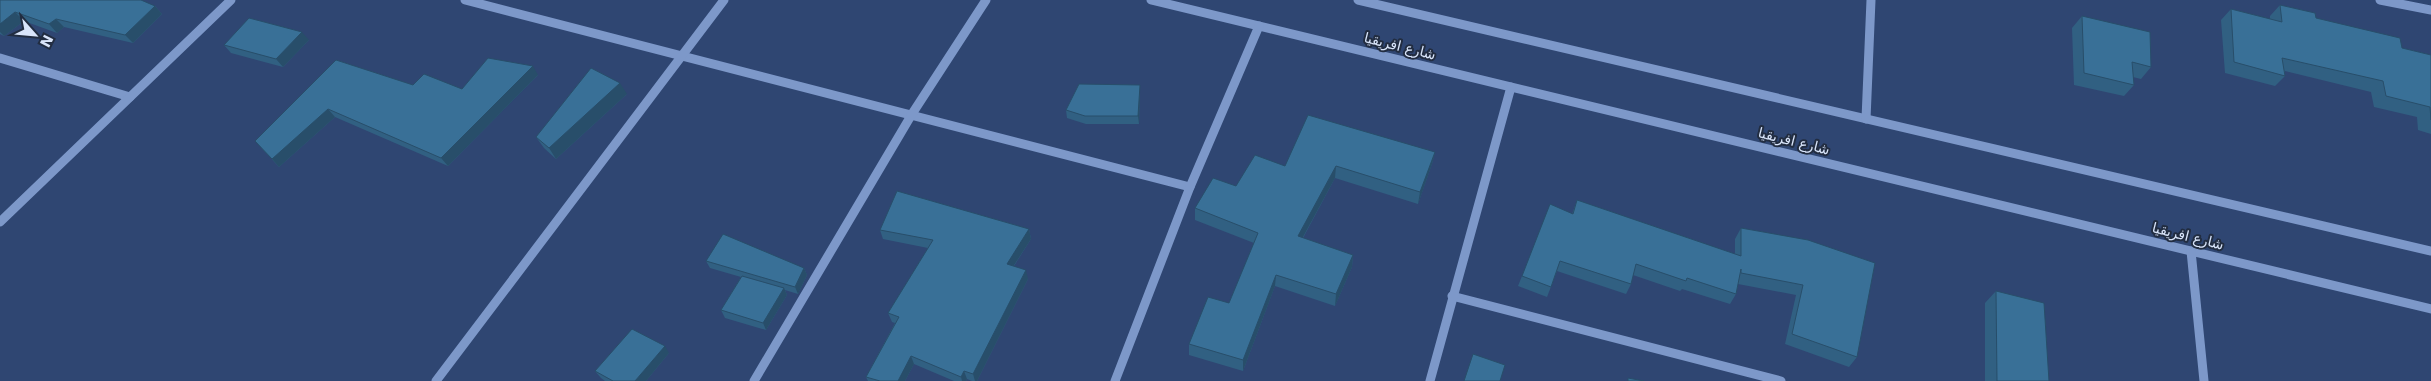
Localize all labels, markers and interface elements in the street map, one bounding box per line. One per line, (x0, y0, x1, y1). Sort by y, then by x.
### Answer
north arrow (10, 10, 60, 60)
street label: شارع افريقيا (1362, 29, 1438, 64)
text: N (37, 32, 56, 50)
street label: شارع افريقيا (1756, 124, 1832, 159)
street label: شارع افريقيا (2150, 219, 2226, 254)

